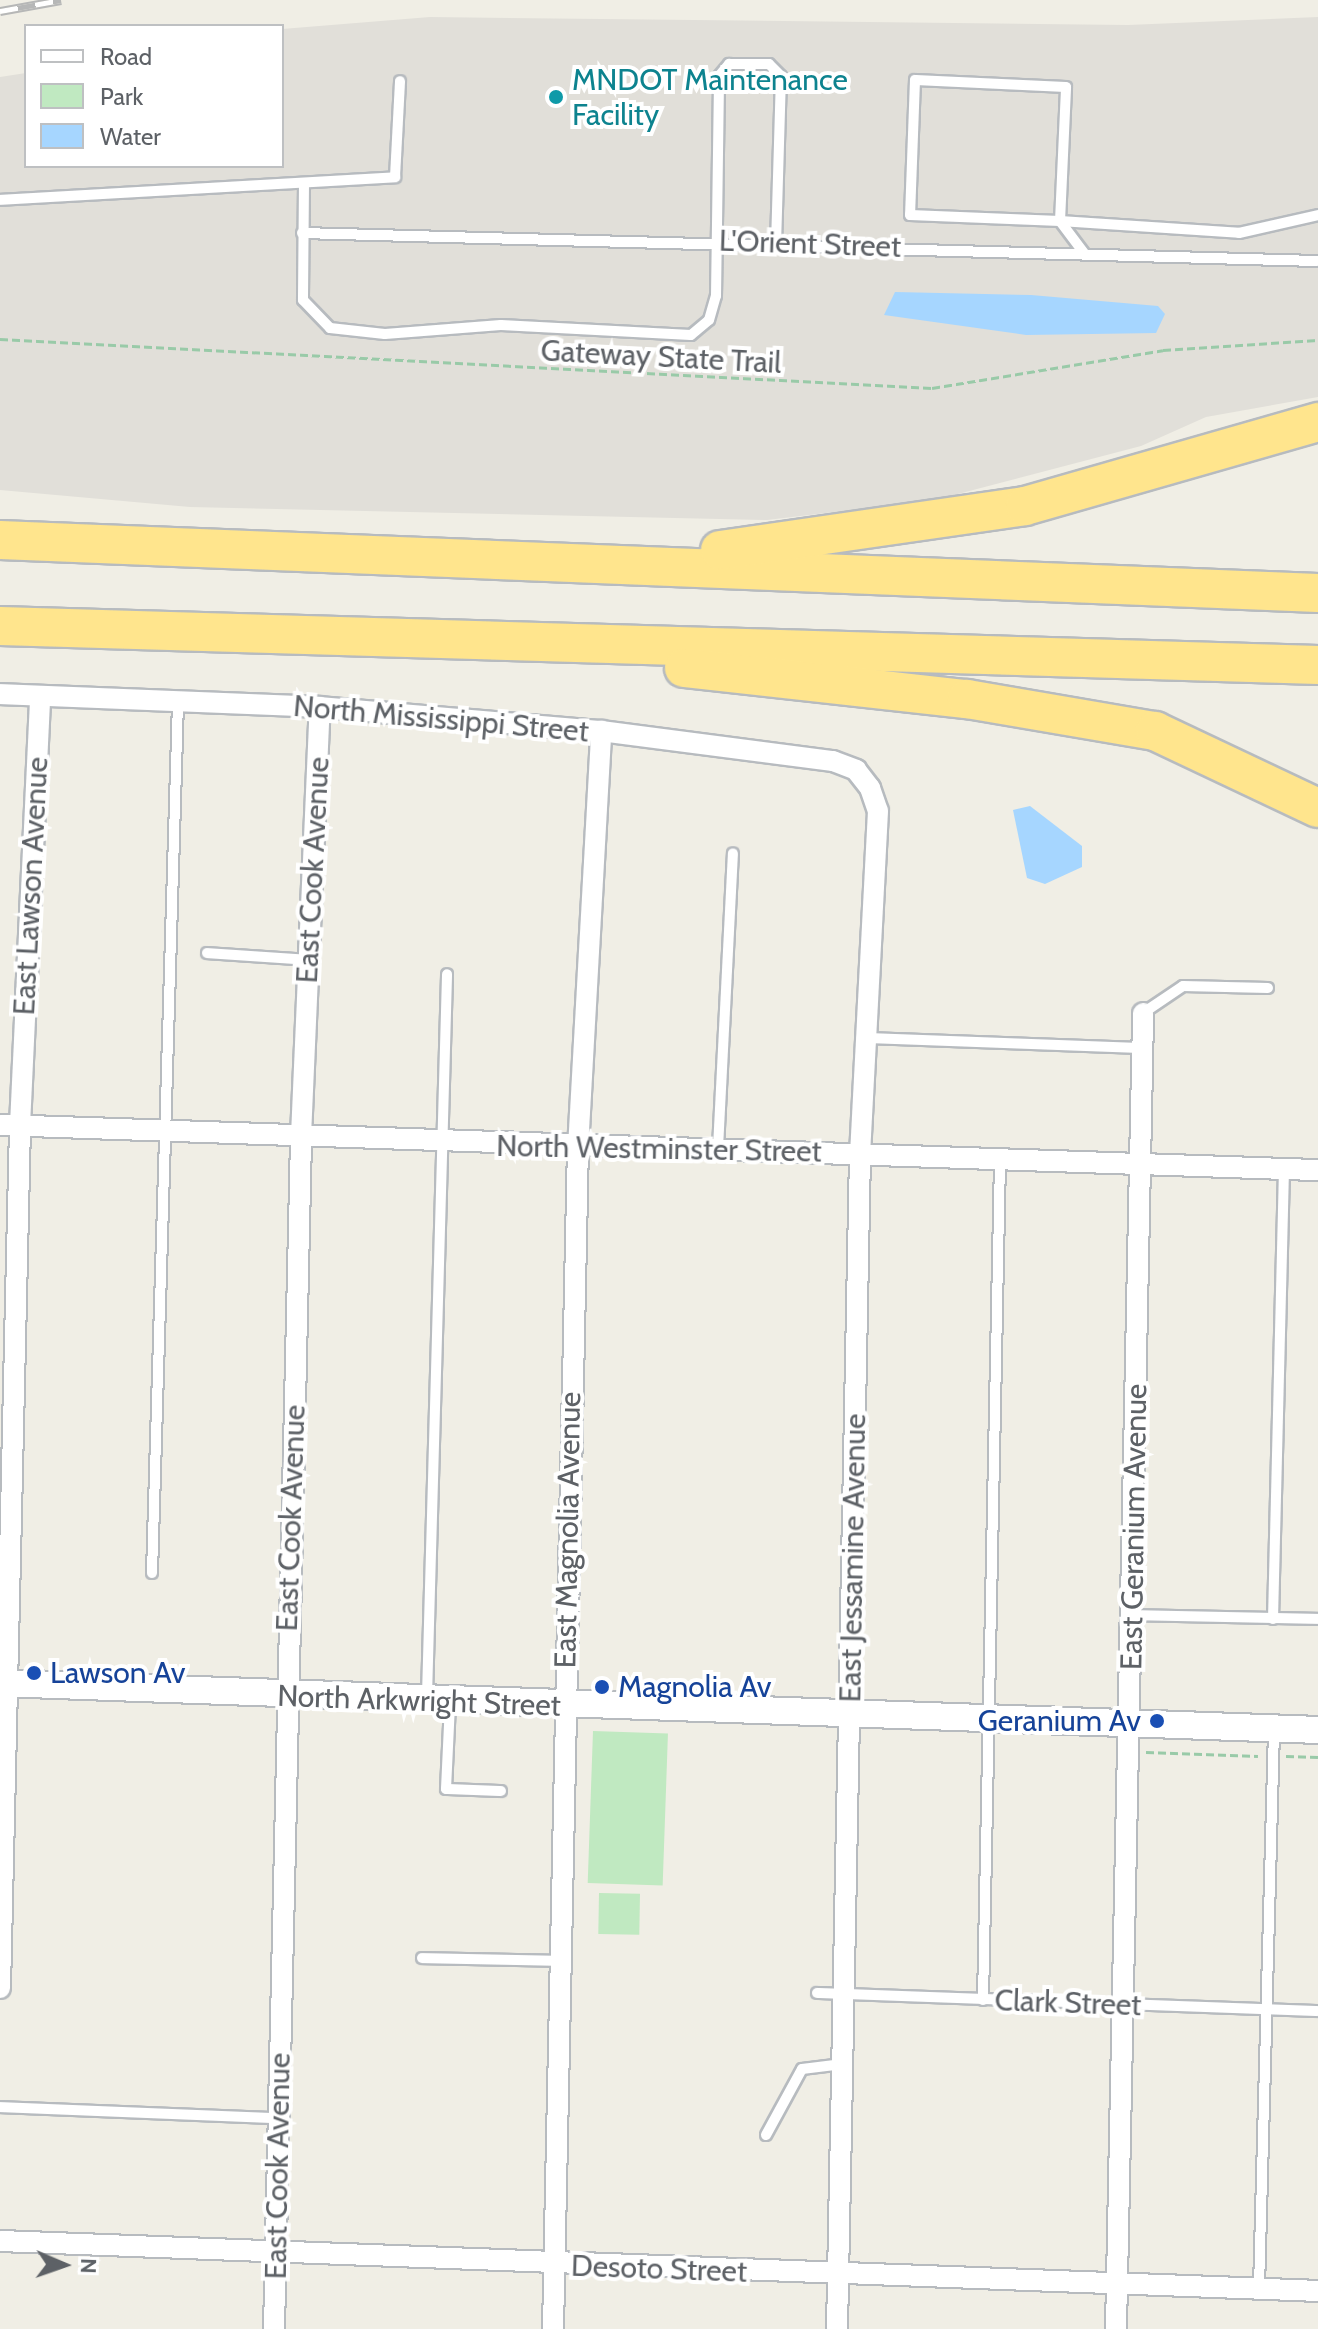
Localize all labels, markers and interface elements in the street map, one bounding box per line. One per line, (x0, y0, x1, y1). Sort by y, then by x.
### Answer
legend (24, 24, 284, 168)
text: Road (100, 42, 152, 71)
place label: MNDOT Maintenance Facility (572, 62, 848, 132)
text: Park (100, 82, 143, 111)
marker: MNDOT Maintenance Facility (547, 88, 565, 106)
text: Water (100, 122, 161, 151)
street label: L'Orient Street (718, 223, 902, 265)
street label: Gateway State Trail (540, 333, 782, 381)
street label: North Mississippi Street (292, 688, 590, 750)
street label: East Lawson Avenue (6, 756, 56, 1016)
street label: East Cook Avenue (289, 756, 337, 984)
street label: North Westminster Street (496, 1128, 822, 1170)
street label: East Geranium Avenue (1114, 1384, 1154, 1670)
street label: East Magnolia Avenue (548, 1391, 588, 1669)
street label: East Cook Avenue (269, 1404, 313, 1632)
street label: East Jessamine Avenue (832, 1413, 874, 1703)
place label: Lawson Av (50, 1655, 185, 1691)
marker: Lawson Av (25, 1664, 43, 1682)
place label: Magnolia Av (618, 1669, 772, 1705)
street label: North Arkwright Street (277, 1678, 561, 1724)
marker: Magnolia Av (593, 1678, 611, 1696)
place label: Geranium Av (978, 1703, 1141, 1739)
marker: Geranium Av (1148, 1712, 1166, 1730)
street label: Clark Street (994, 1982, 1142, 2024)
street label: East Cook Avenue (258, 2052, 298, 2280)
north arrow (24, 2225, 104, 2305)
street label: Desoto Street (570, 2248, 748, 2290)
text: N (75, 2258, 102, 2274)

